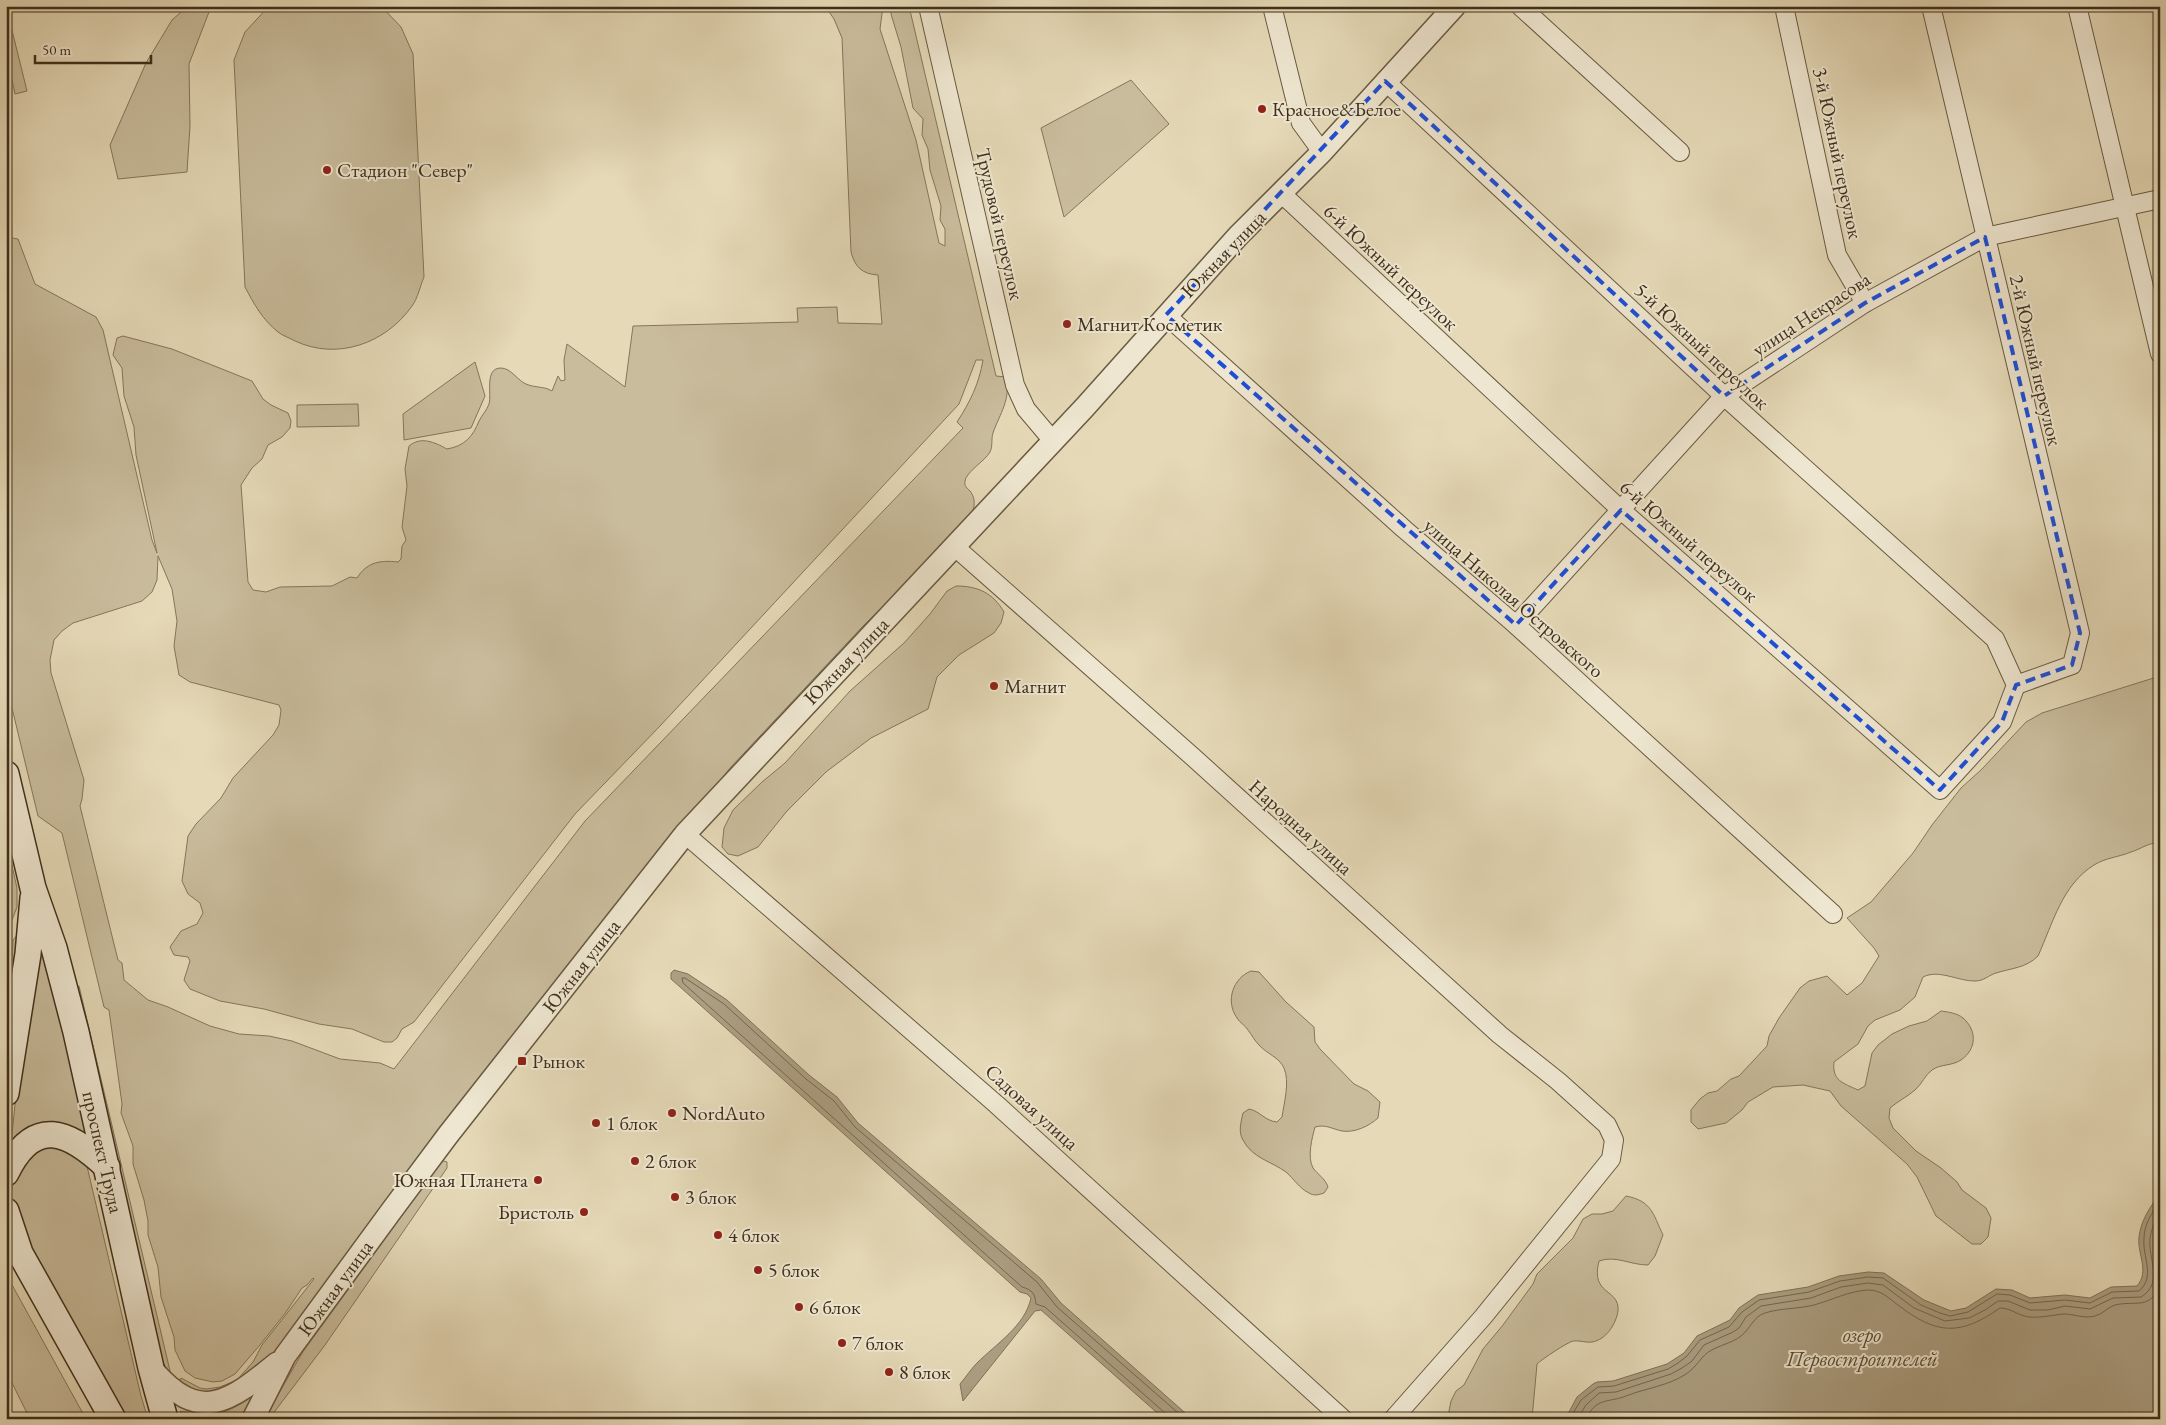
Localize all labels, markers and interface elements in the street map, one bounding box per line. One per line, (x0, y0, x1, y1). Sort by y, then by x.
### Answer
scale bar (35, 32, 151, 64)
text: 50 m (42, 40, 71, 59)
street label: 3-й Южный переулок (1807, 65, 1869, 242)
place label: Красное&Белое (1272, 96, 1401, 122)
marker: Красное&Белое (1256, 103, 1268, 115)
street label: Трудовой переулок (970, 146, 1030, 303)
place label: Стадион "Север" (337, 157, 473, 183)
marker: Стадион "Север" (321, 164, 333, 176)
street label: 6-й Южный переулок (1318, 198, 1464, 336)
street label: Южная улица (1175, 204, 1271, 304)
street label: улица Некрасова (1747, 266, 1875, 362)
street label: 2-й Южный переулок (2004, 272, 2068, 449)
street label: 5-й Южный переулок (1629, 277, 1775, 415)
place label: Магнит Косметик (1077, 311, 1223, 337)
marker: Магнит Косметик (1061, 318, 1073, 330)
street label: 6-й Южный переулок (1615, 474, 1764, 608)
street label: улица Николая Островского (1418, 512, 1610, 684)
street label: Южная улица (798, 611, 894, 711)
place label: Магнит (1004, 673, 1066, 699)
marker: Магнит (988, 680, 1000, 692)
street label: Народная улица (1244, 773, 1358, 881)
street label: Южная улица (536, 914, 626, 1018)
place label: Рынок (532, 1048, 586, 1074)
marker: Рынок (516, 1055, 528, 1067)
street label: Садовая улица (980, 1058, 1084, 1156)
street label: проспект Труда (76, 1088, 130, 1216)
place label: NordAuto (682, 1100, 765, 1126)
marker: NordAuto (666, 1107, 678, 1119)
place label: 1 блок (606, 1110, 658, 1136)
marker: 1 блок (590, 1117, 602, 1129)
place label: 2 блок (645, 1148, 697, 1174)
marker: 2 блок (629, 1155, 641, 1167)
place label: Южная Планета (394, 1167, 528, 1193)
marker: Южная Планета (532, 1174, 544, 1186)
place label: 3 блок (685, 1184, 737, 1210)
marker: 3 блок (669, 1191, 681, 1203)
place label: Бристоль (498, 1199, 574, 1225)
marker: Бристоль (578, 1206, 590, 1218)
place label: 4 блок (728, 1222, 780, 1248)
marker: 4 блок (712, 1229, 724, 1241)
street label: Южная улица (291, 1235, 379, 1341)
place label: 5 блок (768, 1257, 820, 1283)
marker: 5 блок (752, 1264, 764, 1276)
place label: 6 блок (809, 1294, 861, 1320)
marker: 6 блок (793, 1301, 805, 1313)
water label: озеро Первостроителей (1785, 1321, 1938, 1372)
place label: 7 блок (852, 1330, 904, 1356)
marker: 7 блок (836, 1337, 848, 1349)
place label: 8 блок (899, 1359, 951, 1385)
marker: 8 блок (883, 1366, 895, 1378)

